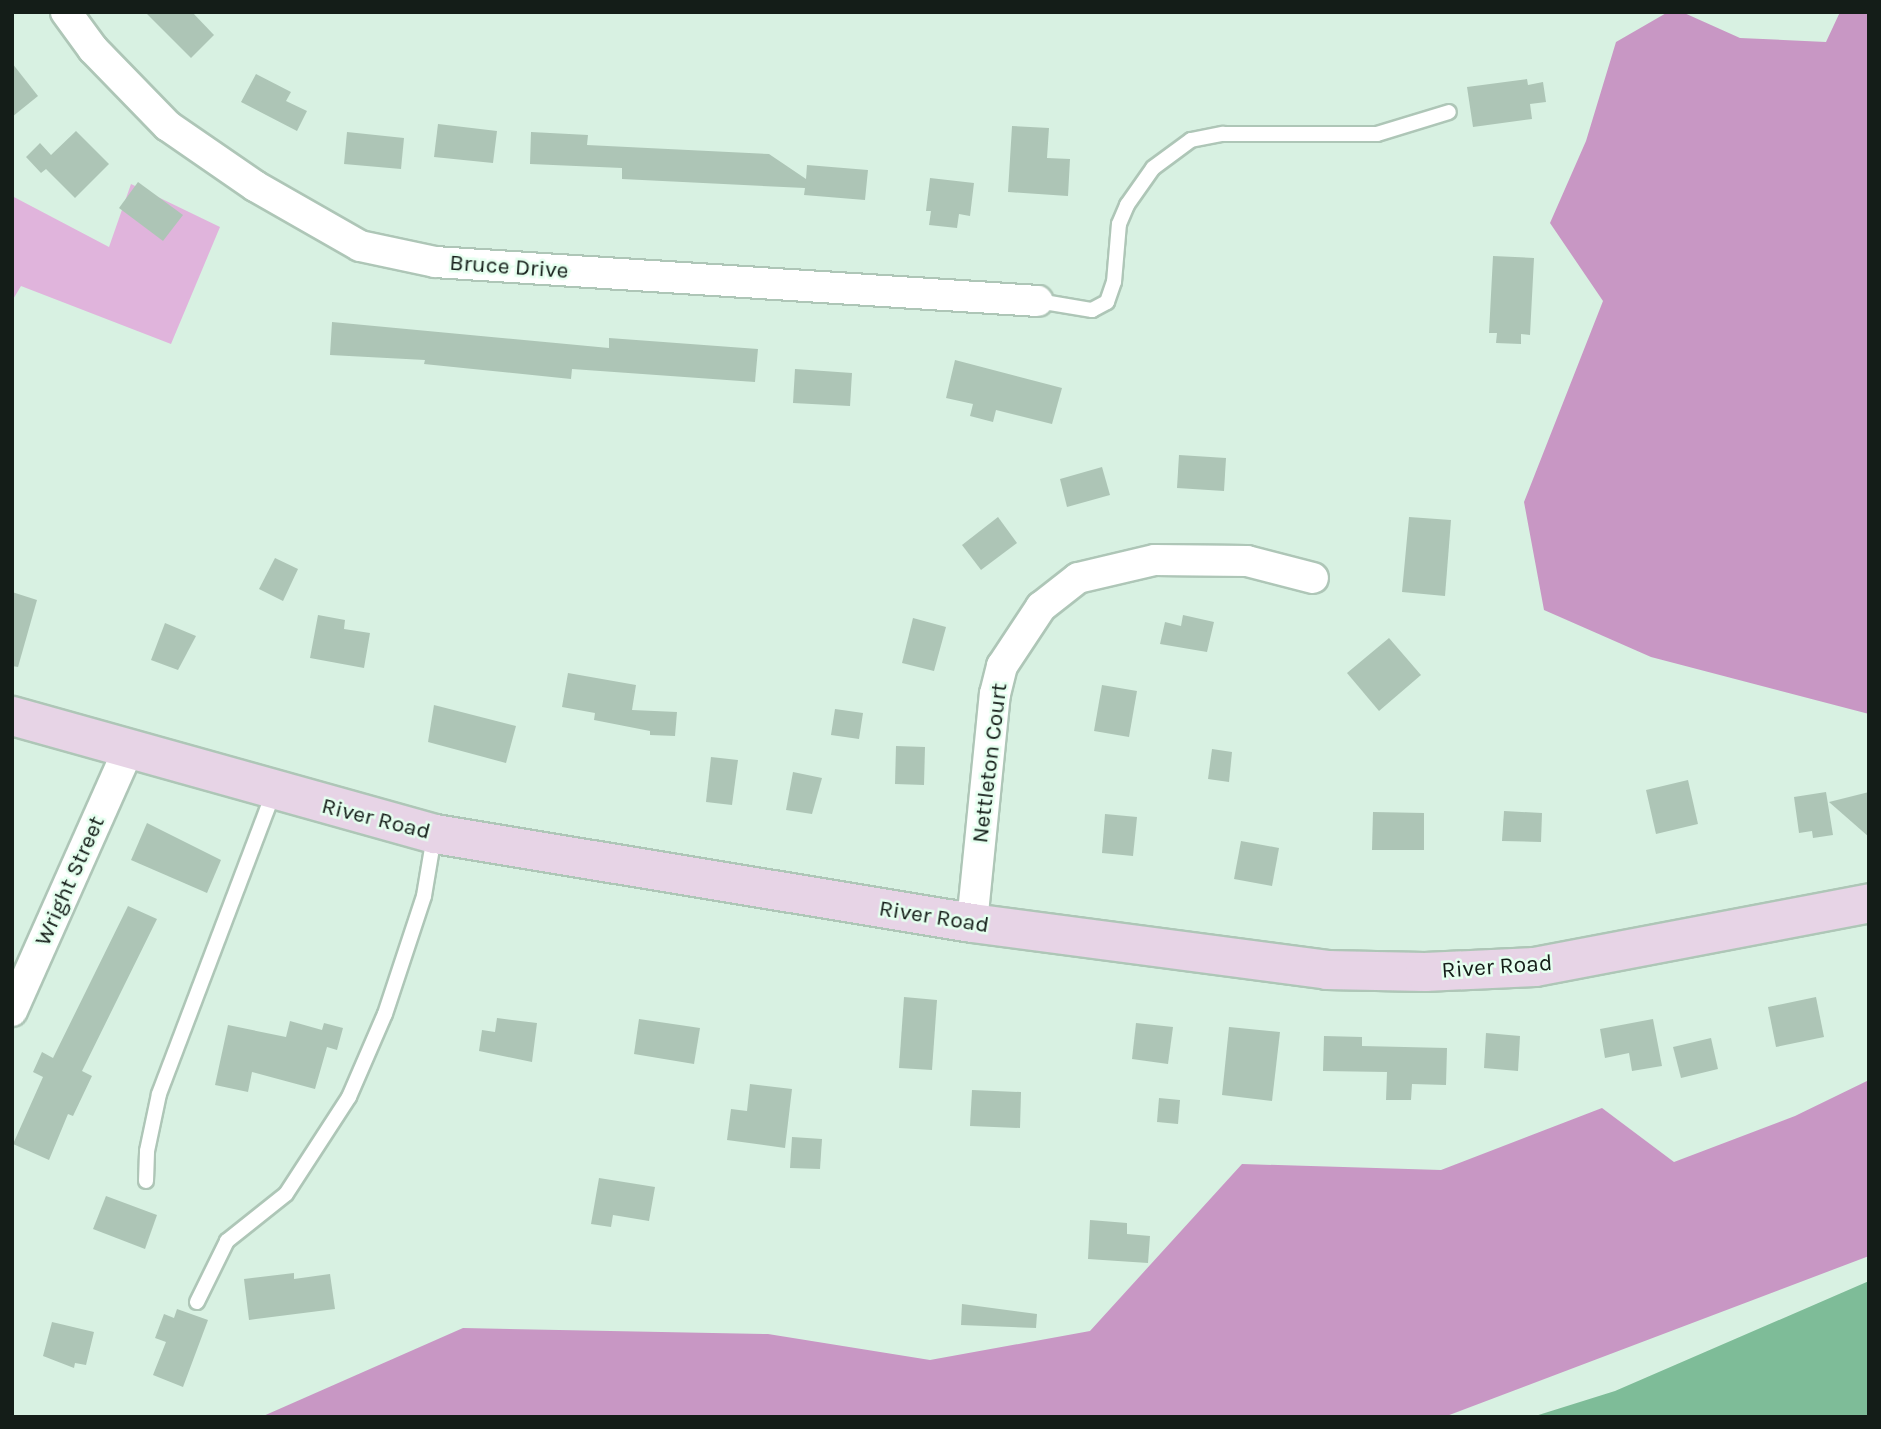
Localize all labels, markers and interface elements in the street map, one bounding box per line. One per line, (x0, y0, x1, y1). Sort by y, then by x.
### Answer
street label: Bruce Drive (448, 249, 570, 285)
street label: Nettleton Court (966, 681, 1014, 845)
street label: River Road (319, 792, 433, 846)
street label: Wright Street (29, 812, 111, 950)
street label: River Road (877, 895, 991, 939)
street label: River Road (1441, 949, 1553, 985)

